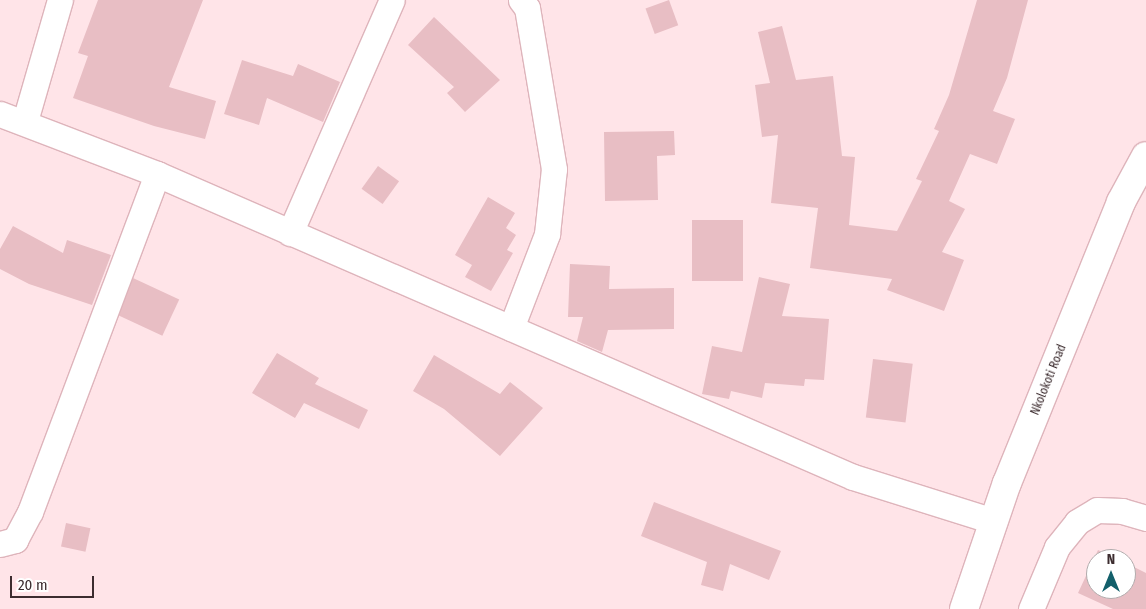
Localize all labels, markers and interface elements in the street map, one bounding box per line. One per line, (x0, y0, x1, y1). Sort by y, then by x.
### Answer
street label: Nkolokoti Road (1028, 343, 1070, 417)
north arrow (1086, 549, 1136, 599)
text: N (1107, 551, 1115, 568)
scale bar (12, 566, 96, 598)
text: 20 m (18, 576, 48, 594)

